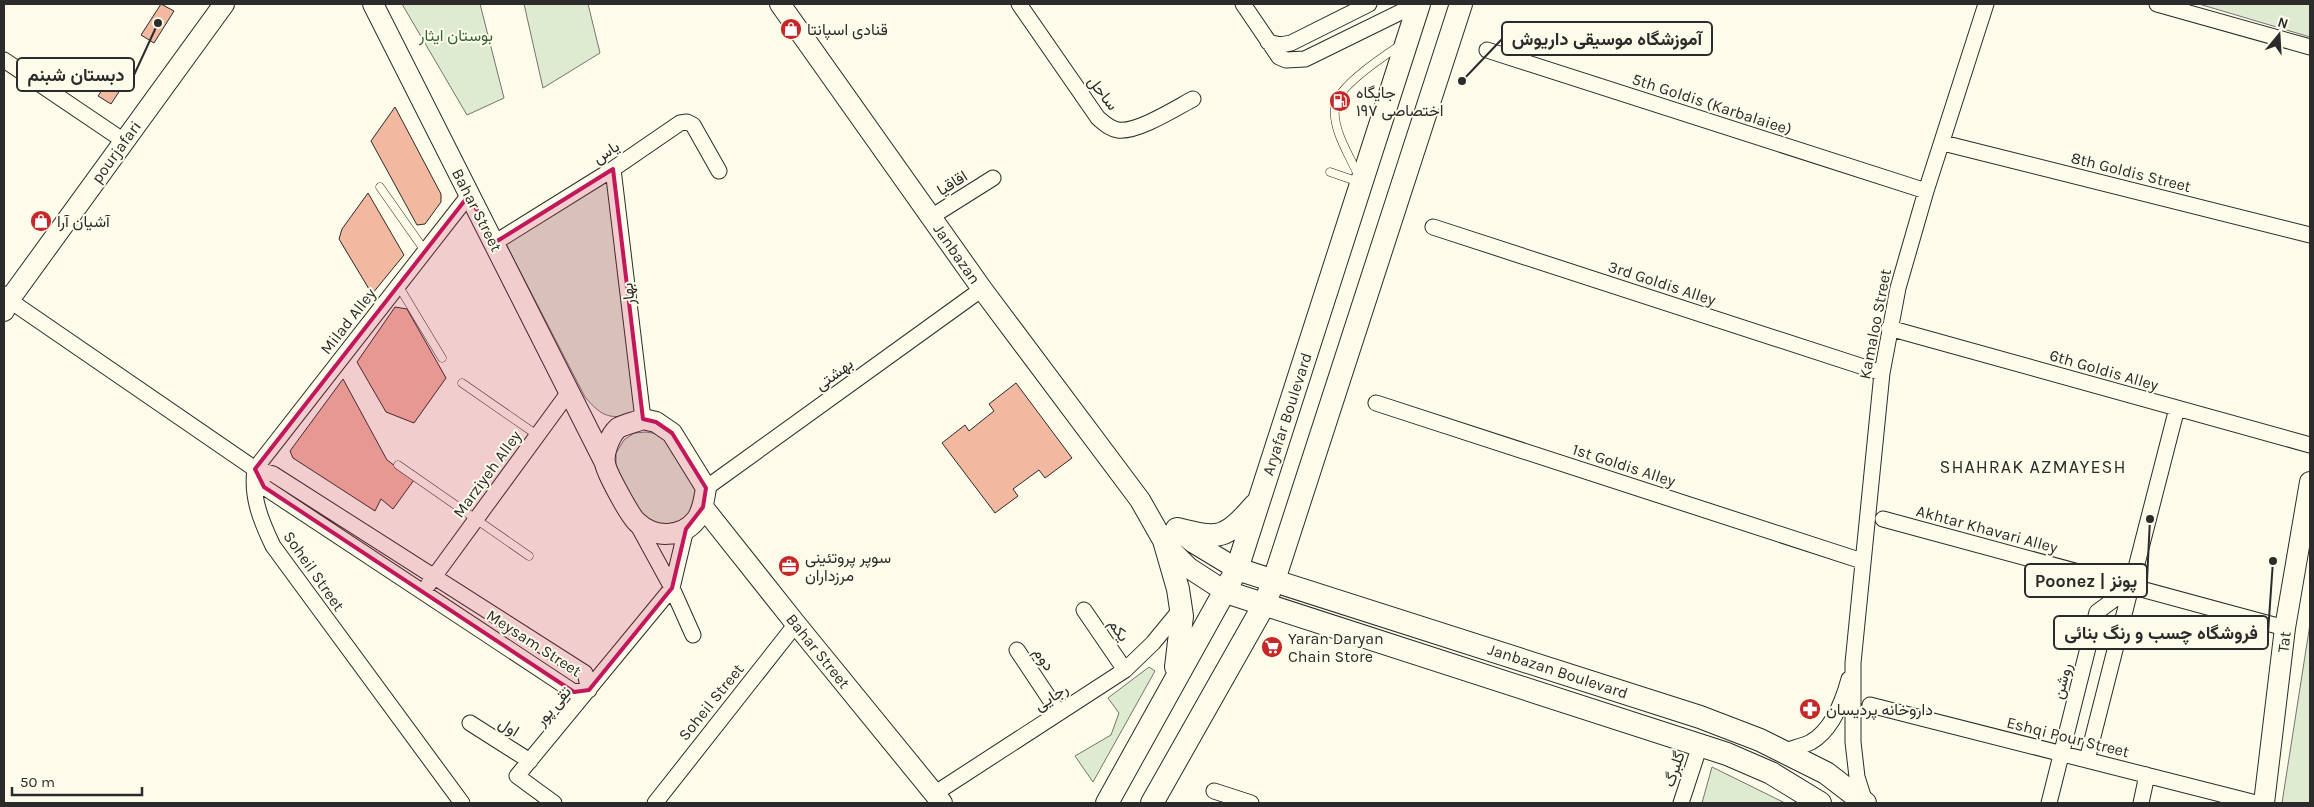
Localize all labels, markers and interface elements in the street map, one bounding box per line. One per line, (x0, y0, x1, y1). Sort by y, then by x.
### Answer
north arrow (2254, 10, 2304, 60)
text: N (2275, 13, 2290, 33)
shop icon: قنادی اسپانتا (779, 17, 803, 41)
place label: قنادی اسپانتا (807, 20, 888, 41)
callout: آموزشگاه موسیقی داریوش (1502, 22, 1712, 55)
park label: بوستان ایثار (418, 26, 493, 46)
text: آموزشگاه موسیقی داریوش (1512, 28, 1703, 50)
callout: دبستان شبنم (17, 58, 134, 91)
text: دبستان شبنم (28, 64, 124, 87)
street label: 5th Goldis (Karbalaiee) (1630, 69, 1794, 139)
street label: ساحل (1083, 72, 1122, 115)
place label: جایگاه اختصاصی ۱۹۷ (1356, 83, 1443, 121)
fuel station icon: جایگاه اختصاصی ۱۹۷ (1328, 89, 1352, 113)
street label: pourjafari (87, 117, 145, 187)
street label: یاس (589, 136, 624, 168)
street label: 8th Goldis Street (2069, 148, 2193, 196)
street label: Bahar Street (448, 165, 506, 255)
street label: اقاقیا (933, 166, 971, 200)
shop icon: آشیان آرا (29, 209, 53, 233)
place label: آشیان آرا (57, 212, 111, 232)
street label: Janbazan (929, 220, 985, 288)
street label: 3rd Goldis Alley (1606, 257, 1719, 310)
street label: Kamaloo Street (1855, 267, 1895, 381)
street label: بهار (617, 282, 640, 307)
street label: Milad Alley (316, 284, 380, 358)
street label: 6th Goldis Alley (2047, 345, 2161, 395)
street label: Aryafar Boulevard (1258, 350, 1316, 478)
street label: بهشتی (811, 354, 857, 395)
street label: Marziyeh Alley (449, 426, 525, 521)
street label: 1st Goldis Alley (1570, 439, 1678, 491)
district label: SHAHRAK AZMAYESH (1940, 456, 2126, 478)
street label: Akhtar Khavari Alley (1914, 501, 2060, 557)
street label: Soheil Street (279, 527, 349, 615)
place label: سوپر پروتئینی مرزداران (805, 548, 891, 586)
office icon: سوپر پروتئینی مرزداران (777, 554, 801, 578)
callout: Poonez | پونز (2025, 564, 2147, 597)
text: Poonez | پونز (2035, 570, 2137, 593)
street label: Meysam Street (483, 605, 585, 681)
street label: Bahar Street (782, 610, 854, 692)
street label: یکم (1104, 615, 1133, 646)
callout: فروشگاه چسب و رنگ بنائی (2054, 616, 2268, 649)
text: فروشگاه چسب و رنگ بنائی (2064, 622, 2258, 645)
place label: Yaran Daryan Chain Store (1288, 629, 1384, 666)
street label: Tat (2273, 630, 2295, 654)
supermarket icon: Yaran Daryan Chain Store (1260, 635, 1284, 659)
street label: Janbazan Boulevard (1486, 639, 1630, 703)
street label: دوم (1029, 644, 1059, 675)
street label: Soheil Street (674, 660, 748, 744)
street label: روشن (2048, 661, 2077, 701)
street label: رجایی (1030, 679, 1072, 716)
street label: تقی پور (530, 682, 577, 732)
pharmacy icon: داروخانه پردیسان (1798, 697, 1822, 721)
place label: داروخانه پردیسان (1826, 700, 1933, 721)
street label: اول (495, 713, 523, 741)
street label: Eshqi Pour Street (2005, 713, 2131, 761)
street label: گلبرگ (1659, 749, 1690, 790)
scale bar (12, 764, 142, 796)
text: 50 m (20, 773, 55, 791)

